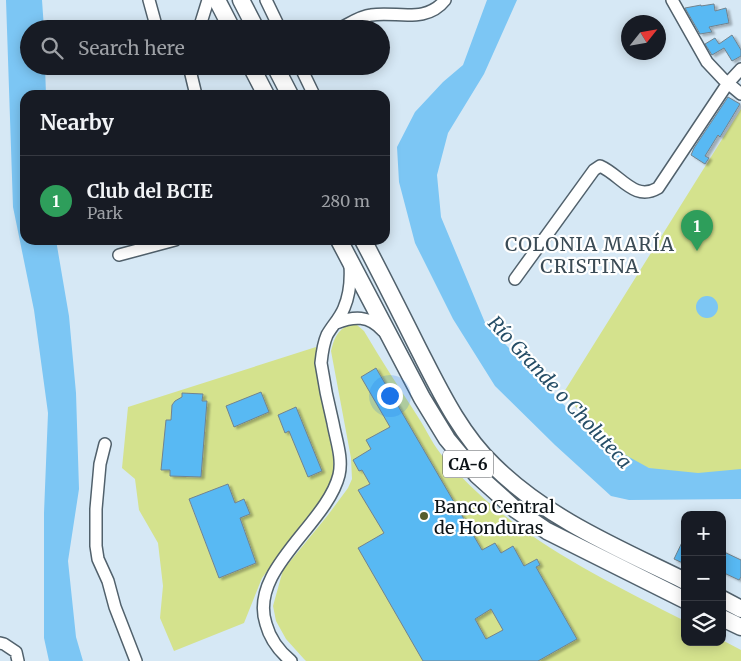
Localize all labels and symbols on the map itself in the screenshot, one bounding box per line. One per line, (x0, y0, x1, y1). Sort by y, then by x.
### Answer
north arrow (621, 15, 666, 60)
pin: 1 (681, 210, 713, 251)
district label: COLONIA MARÍA CRISTINA (505, 232, 675, 278)
water label: Río Grande o Choluteca (483, 311, 637, 473)
your location (377, 383, 403, 409)
road number: CA-6 (443, 450, 493, 478)
place label: Banco Central de Honduras (434, 495, 555, 539)
marker: Banco Central de Honduras (418, 510, 430, 522)

